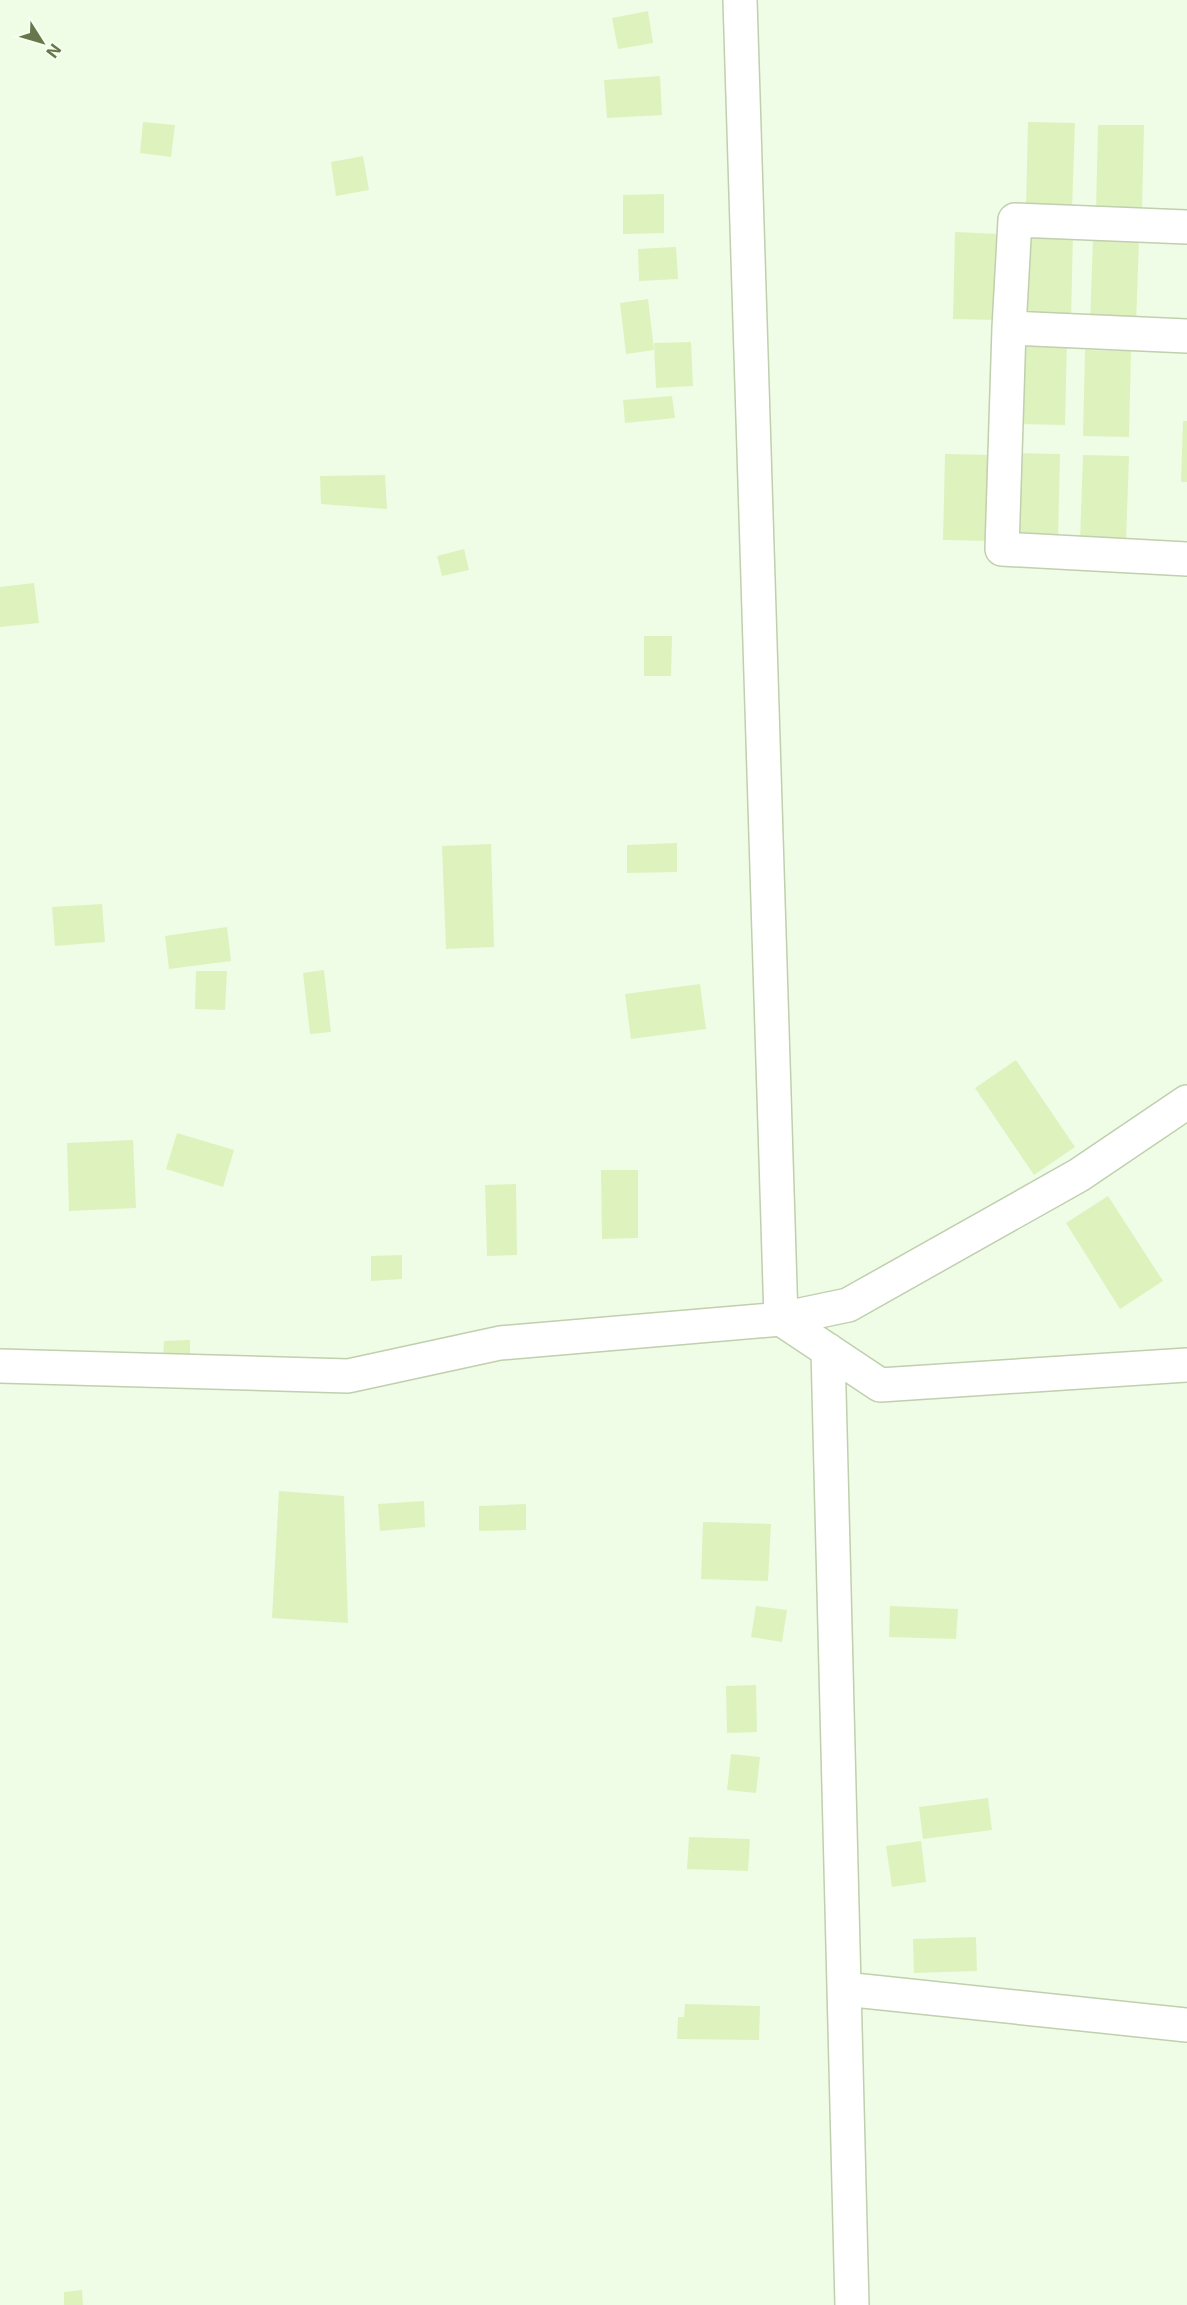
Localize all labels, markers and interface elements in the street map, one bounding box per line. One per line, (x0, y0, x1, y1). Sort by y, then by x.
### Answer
north arrow (12, 12, 72, 72)
text: N (42, 40, 66, 62)

